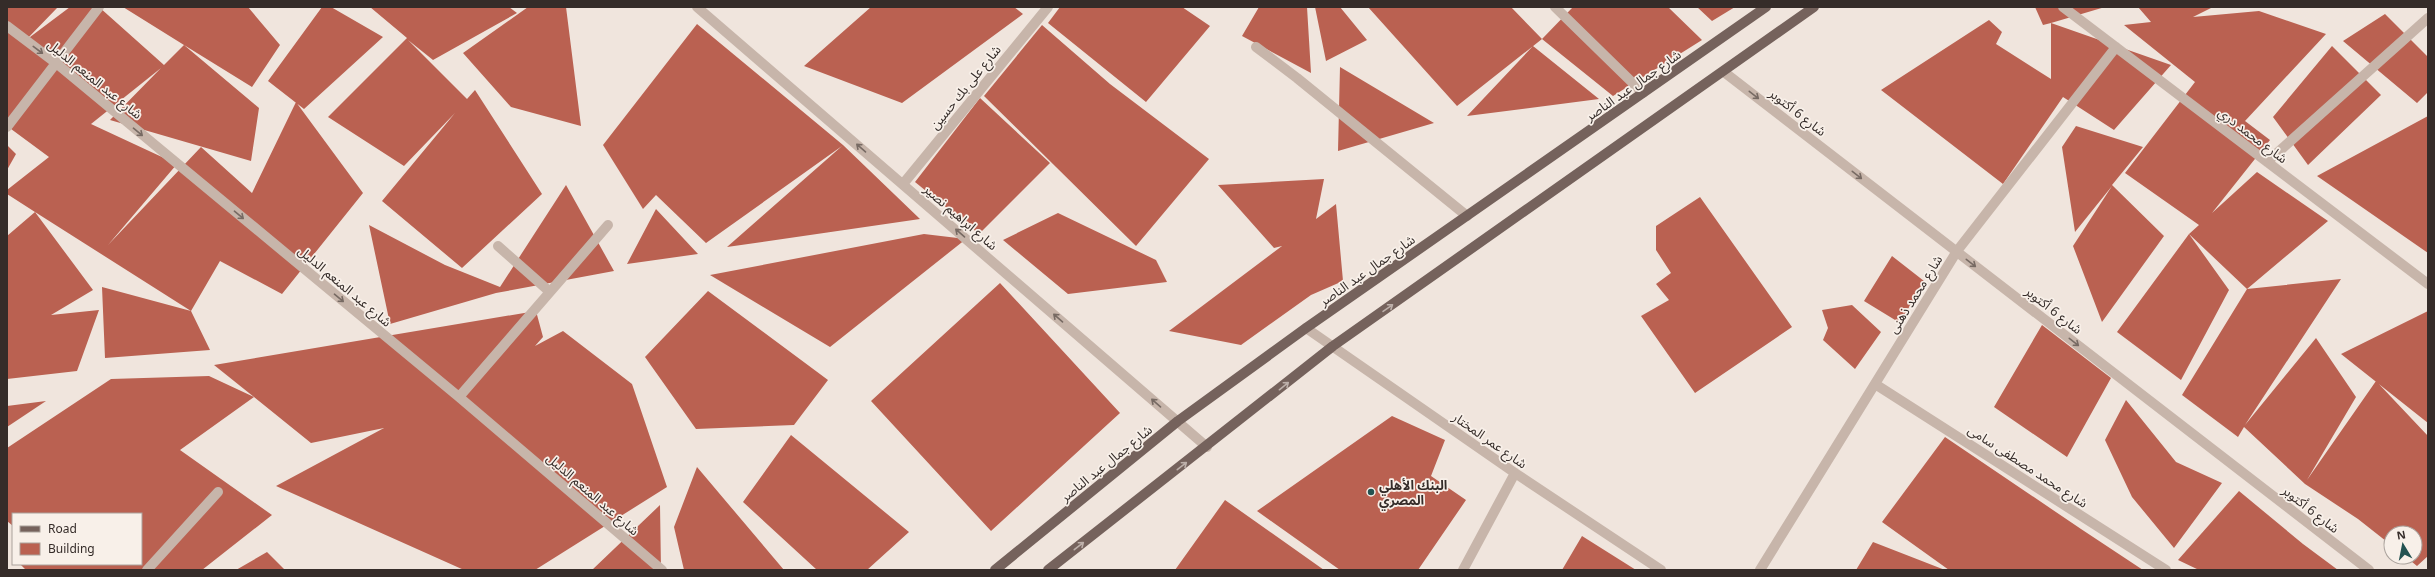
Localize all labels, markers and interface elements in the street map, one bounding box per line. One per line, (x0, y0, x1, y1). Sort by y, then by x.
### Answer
street label: شارع عبد المنعم الدليل (43, 35, 146, 124)
street label: شارع على بك حسين (925, 41, 1006, 134)
street label: شارع جمال عبد الناصر (1581, 45, 1686, 127)
one-way arrow (32, 46, 43, 54)
street label: شارع 6 أكتوبر (1764, 83, 1830, 141)
one-way arrow (1749, 91, 1760, 100)
street label: شارع محمد دري (2213, 103, 2291, 169)
one-way arrow (133, 128, 144, 137)
one-way arrow (856, 143, 866, 152)
one-way arrow (1852, 171, 1863, 179)
street label: شارع ابراهيم نصير (918, 179, 1002, 256)
one-way arrow (233, 211, 244, 220)
one-way arrow (954, 228, 965, 237)
street label: شارع جمال عبد الناصر (1315, 230, 1420, 312)
street label: شارع عبد المنعم الدليل (293, 241, 396, 332)
street label: شارع محمد ذهنى (1884, 251, 1948, 338)
one-way arrow (1966, 258, 1977, 267)
street label: شارع 6 أكتوبر (2020, 281, 2086, 339)
one-way arrow (333, 293, 344, 302)
one-way arrow (1382, 304, 1393, 312)
one-way arrow (1053, 313, 1063, 322)
one-way arrow (2069, 338, 2080, 347)
one-way arrow (1278, 381, 1289, 390)
one-way arrow (1151, 398, 1161, 407)
street label: شارع عمر المختار (1447, 407, 1531, 474)
street label: شارع جمال عبد الناصر (1056, 420, 1157, 508)
street label: شارع محمد مصطفى سامى (1963, 420, 2092, 513)
street label: شارع عبد المنعم الدليل (542, 449, 643, 541)
one-way arrow (1176, 462, 1187, 471)
place label: البنك الأهلي المصري (1379, 476, 1447, 511)
street label: شارع 6 أكتوبر (2277, 480, 2343, 538)
marker: البنك الأهلي المصري (1366, 487, 1376, 497)
legend (12, 513, 142, 565)
text: Road (48, 520, 77, 537)
north arrow (2383, 525, 2423, 565)
text: N (2395, 526, 2407, 543)
text: Building (48, 540, 95, 557)
one-way arrow (1073, 542, 1084, 550)

